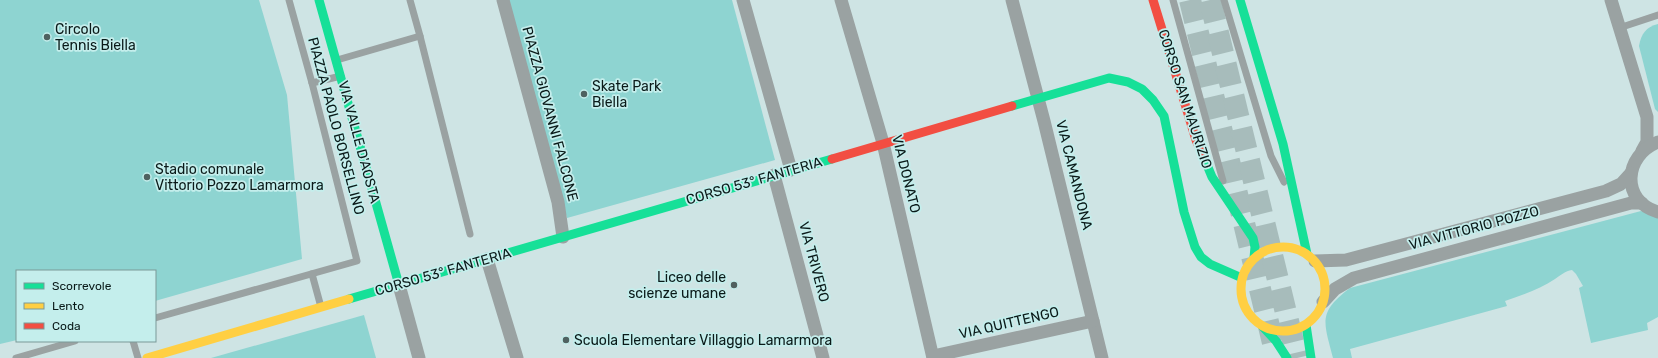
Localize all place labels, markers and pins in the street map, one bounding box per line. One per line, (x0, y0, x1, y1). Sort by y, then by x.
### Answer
place label: Circolo Tennis Biella (55, 21, 136, 54)
marker: Circolo Tennis Biella (42, 32, 52, 42)
place label: Skate Park Biella (592, 78, 662, 111)
marker: Skate Park Biella (579, 89, 589, 99)
place label: Stadio comunale Vittorio Pozzo Lamarmora (155, 161, 324, 194)
marker: Stadio comunale Vittorio Pozzo Lamarmora (142, 172, 152, 182)
place label: Liceo delle scienze umane (628, 269, 726, 302)
marker: Liceo delle scienze umane (729, 280, 739, 290)
place label: Scuola Elementare Villaggio Lamarmora (574, 332, 832, 349)
marker: Scuola Elementare Villaggio Lamarmora (561, 335, 571, 345)

